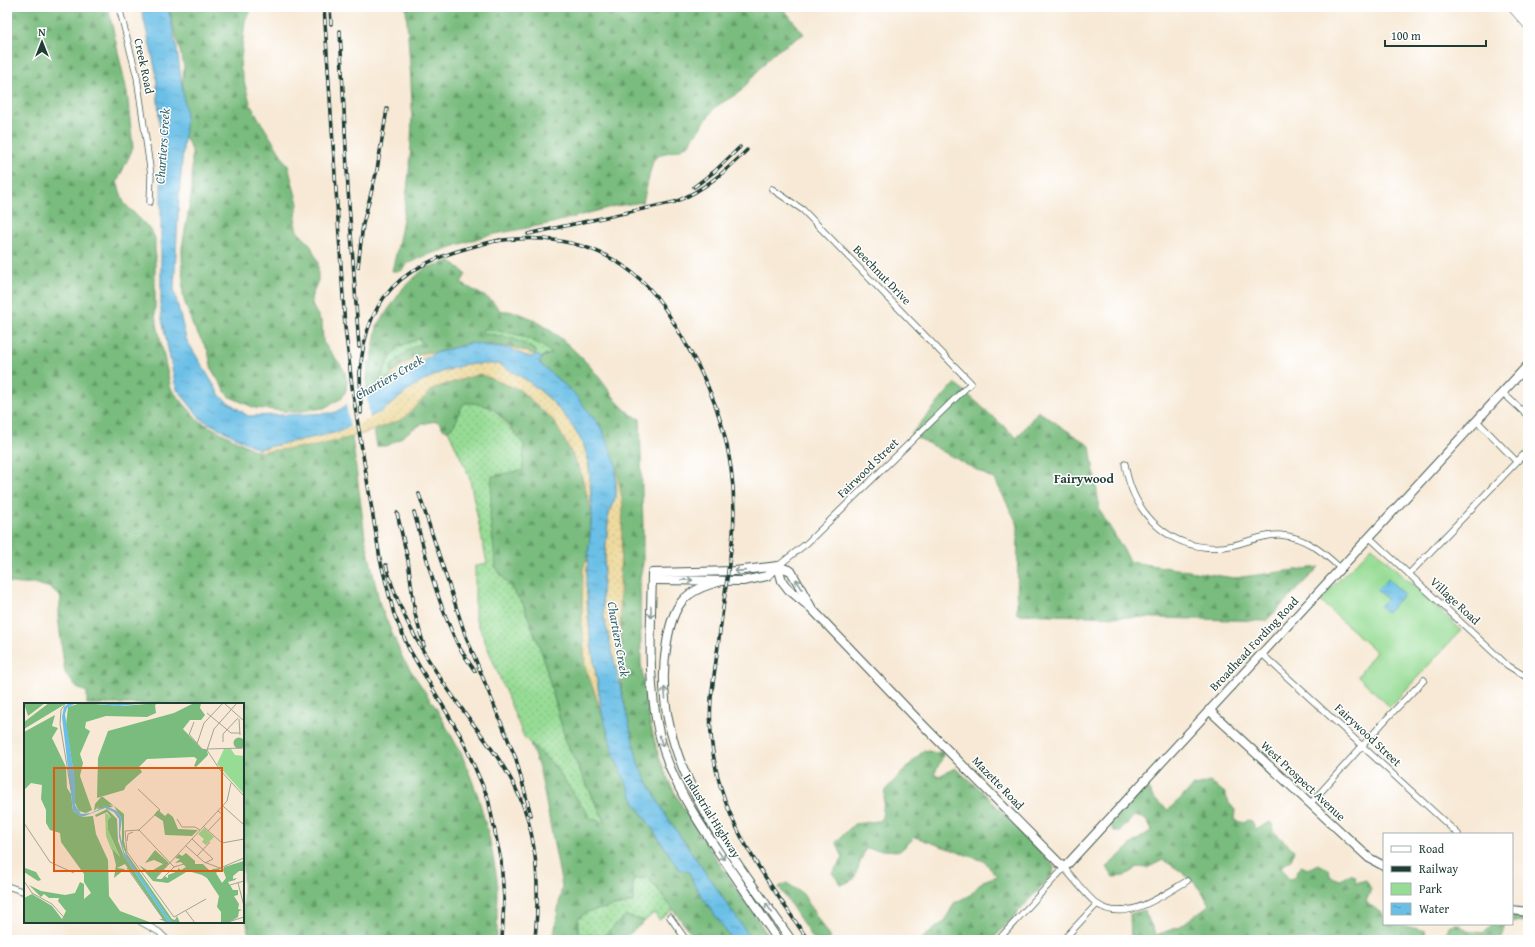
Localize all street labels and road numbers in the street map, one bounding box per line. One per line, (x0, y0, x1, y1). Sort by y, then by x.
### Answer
street label: Creek Road (130, 37, 159, 96)
street label: Beechnut Drive (850, 241, 915, 309)
street label: Fairwood Street (833, 433, 903, 501)
street label: Village Road (1427, 573, 1485, 629)
street label: Broadhead Fording Road (1205, 592, 1302, 695)
street label: Fairywood Street (1331, 699, 1406, 770)
street label: West Prospect Avenue (1257, 737, 1350, 825)
street label: Mazette Road (969, 752, 1029, 814)
street label: Industrial Highway (680, 770, 745, 861)

